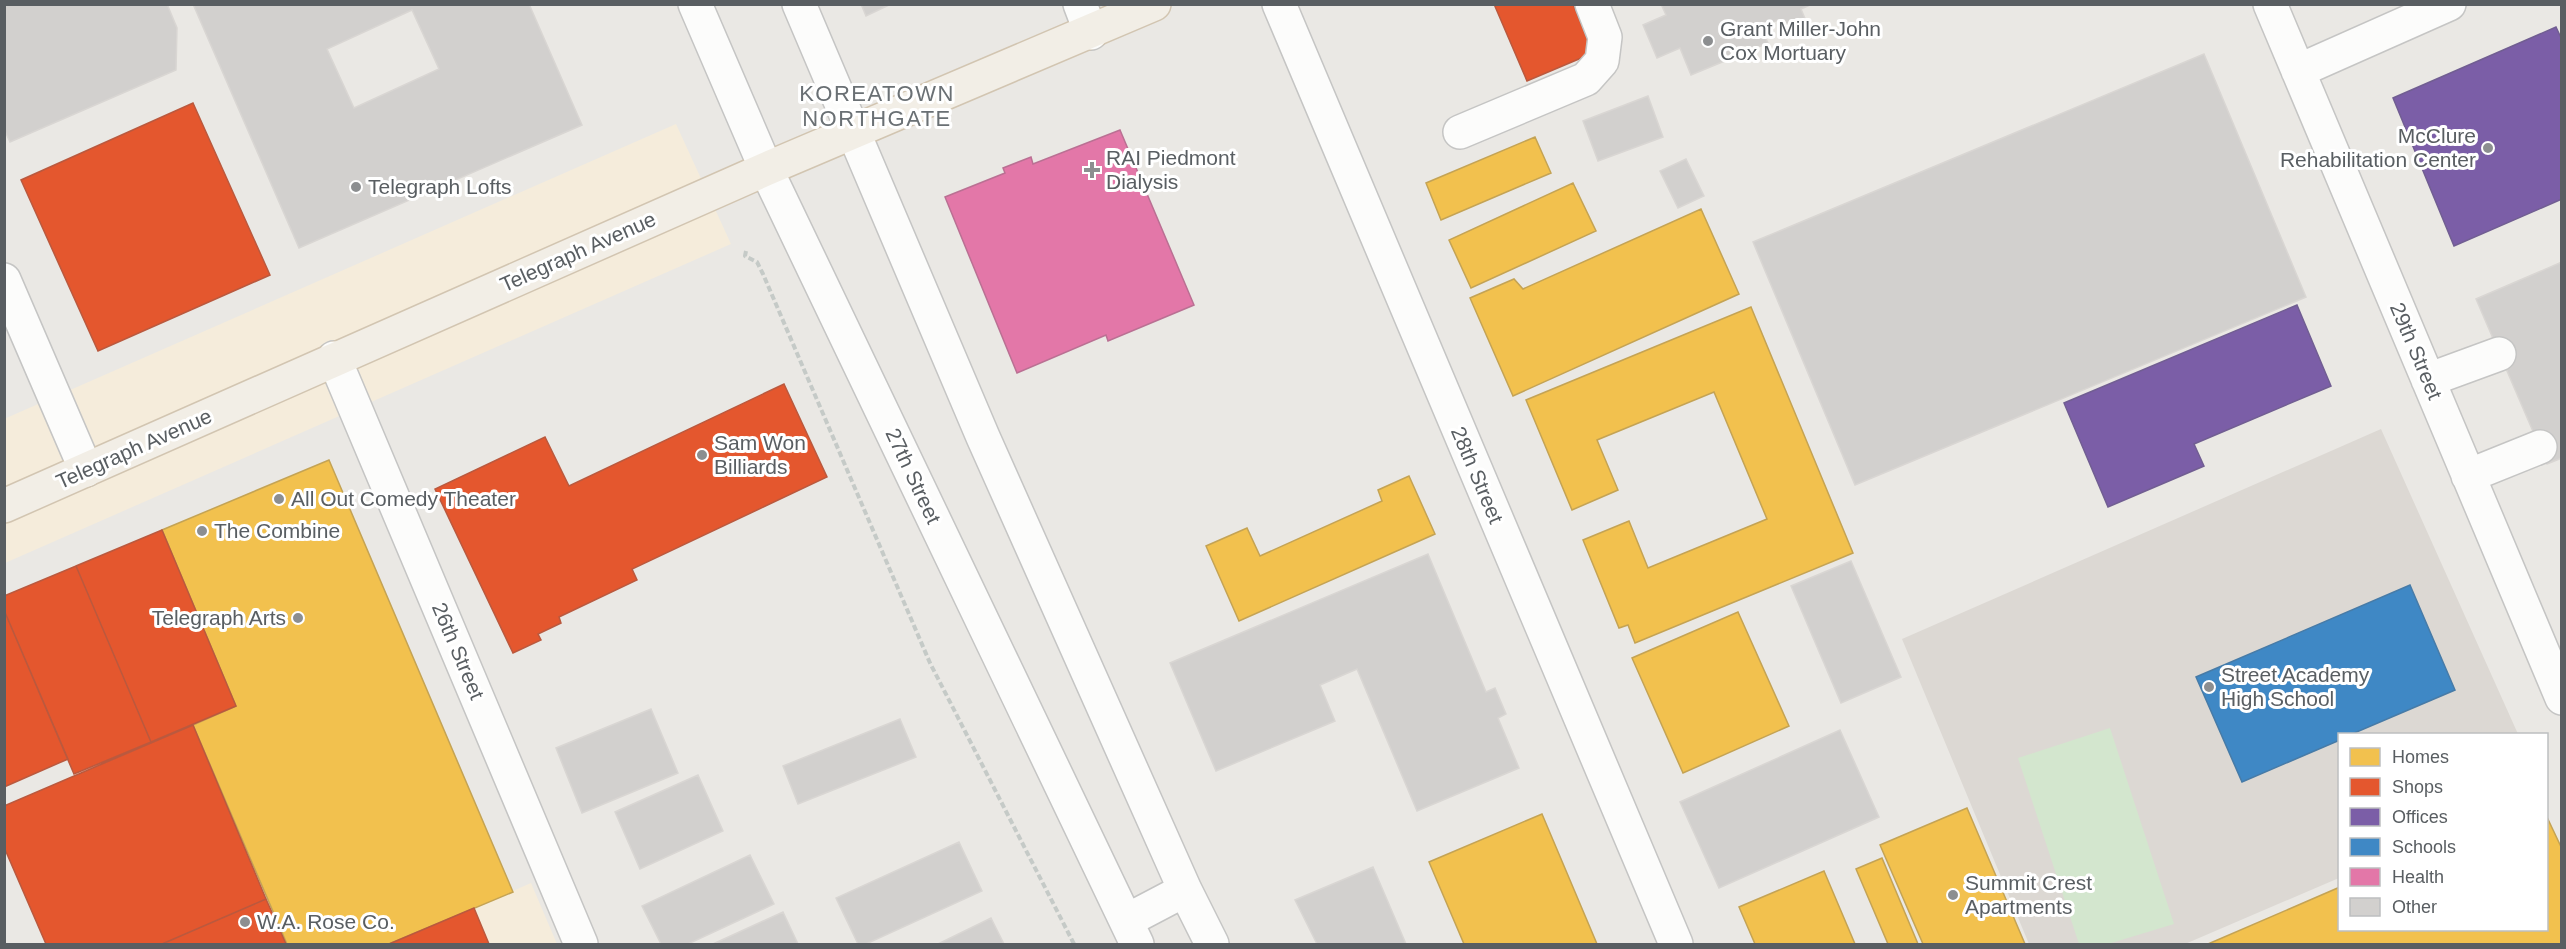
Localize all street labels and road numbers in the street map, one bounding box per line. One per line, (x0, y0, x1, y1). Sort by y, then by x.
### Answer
street label: Telegraph Avenue (496, 207, 659, 296)
street label: 29th Street (2386, 299, 2447, 403)
street label: Telegraph Avenue (52, 404, 215, 493)
street label: 28th Street (1447, 423, 1508, 527)
street label: 27th Street (881, 424, 946, 527)
street label: 26th Street (428, 599, 489, 703)

